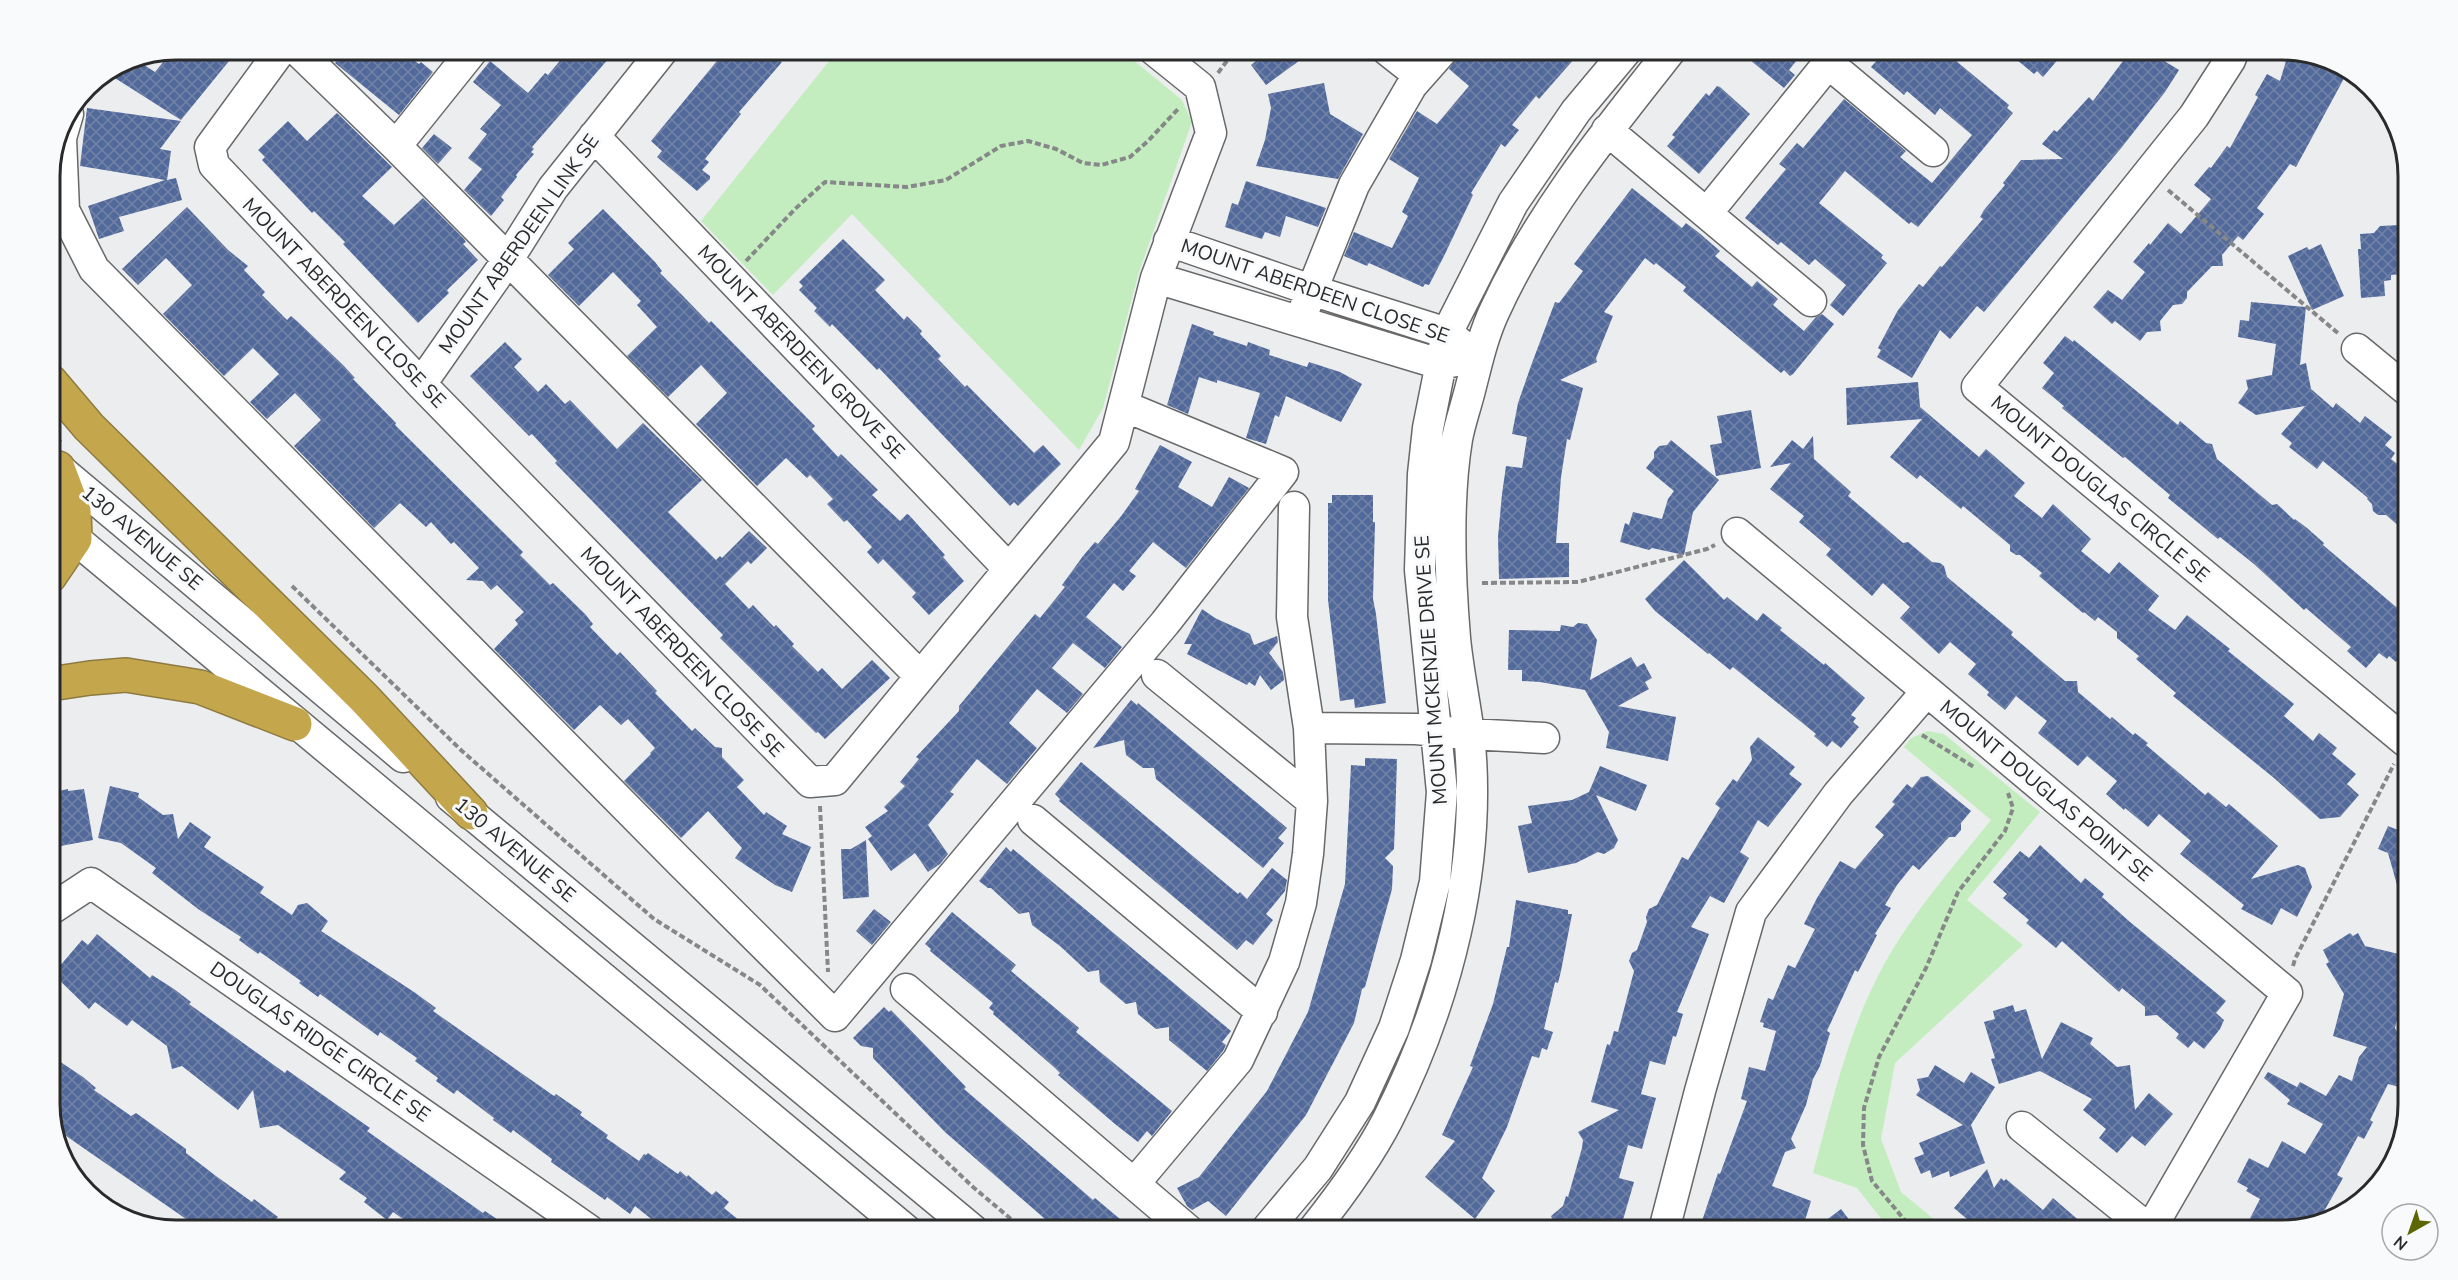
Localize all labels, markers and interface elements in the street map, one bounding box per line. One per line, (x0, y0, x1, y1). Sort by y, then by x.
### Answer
street label: MOUNT ABERDEEN LINK SE (433, 129, 605, 359)
street label: MOUNT ABERDEEN CLOSE SE (236, 192, 452, 414)
street label: MOUNT ABERDEEN CLOSE SE (1177, 232, 1453, 350)
street label: MOUNT ABERDEEN GROVE SE (691, 239, 911, 465)
street label: MOUNT DOUGLAS CIRCLE SE (1985, 389, 2215, 589)
street label: 130 AVENUE SE (76, 479, 208, 597)
street label: MOUNT MCKENZIE DRIVE SE (1408, 534, 1454, 806)
street label: MOUNT ABERDEEN CLOSE SE (574, 541, 790, 763)
street label: MOUNT DOUGLAS POINT SE (1934, 694, 2158, 888)
street label: 130 AVENUE SE (449, 791, 581, 909)
street label: DOUGLAS RIDGE CIRCLE SE (204, 955, 436, 1129)
north arrow (2380, 1202, 2440, 1262)
text: N (2389, 1230, 2413, 1255)

